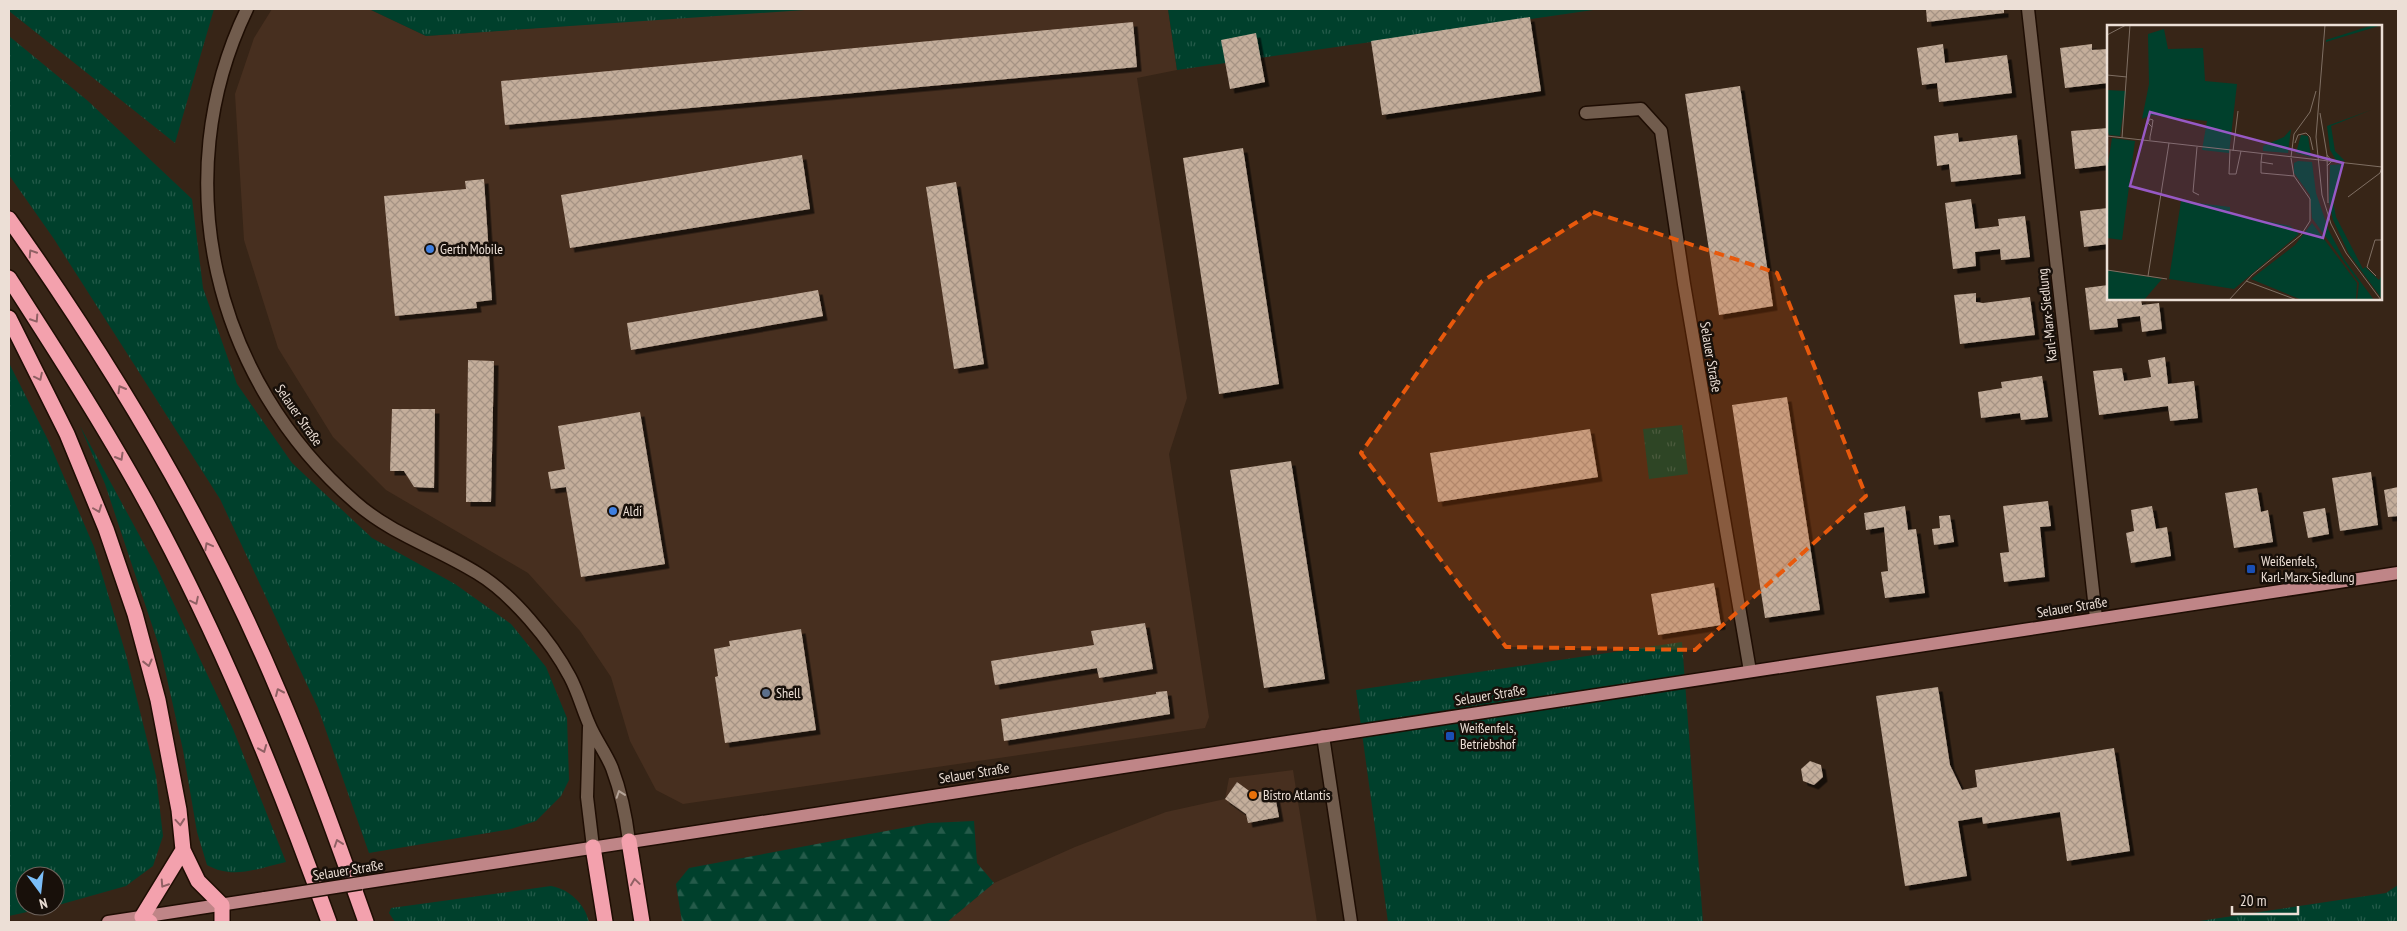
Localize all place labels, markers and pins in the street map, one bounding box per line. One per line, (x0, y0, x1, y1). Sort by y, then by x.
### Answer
place label: Gerth Mobile (440, 240, 503, 258)
marker: Gerth Mobile (424, 243, 436, 255)
place label: Aldi (623, 502, 642, 520)
marker: Aldi (607, 505, 619, 517)
place label: Weißenfels, Karl-Marx-Siedlung (2261, 552, 2354, 586)
marker: Weißenfels, Karl-Marx-Siedlung (2245, 563, 2257, 575)
place label: Shell (776, 684, 801, 702)
marker: Shell (760, 687, 772, 699)
place label: Weißenfels, Betriebshof (1460, 719, 1517, 753)
marker: Weißenfels, Betriebshof (1444, 730, 1456, 742)
place label: Bistro Atlantis (1263, 786, 1331, 804)
marker: Bistro Atlantis (1247, 789, 1259, 801)

